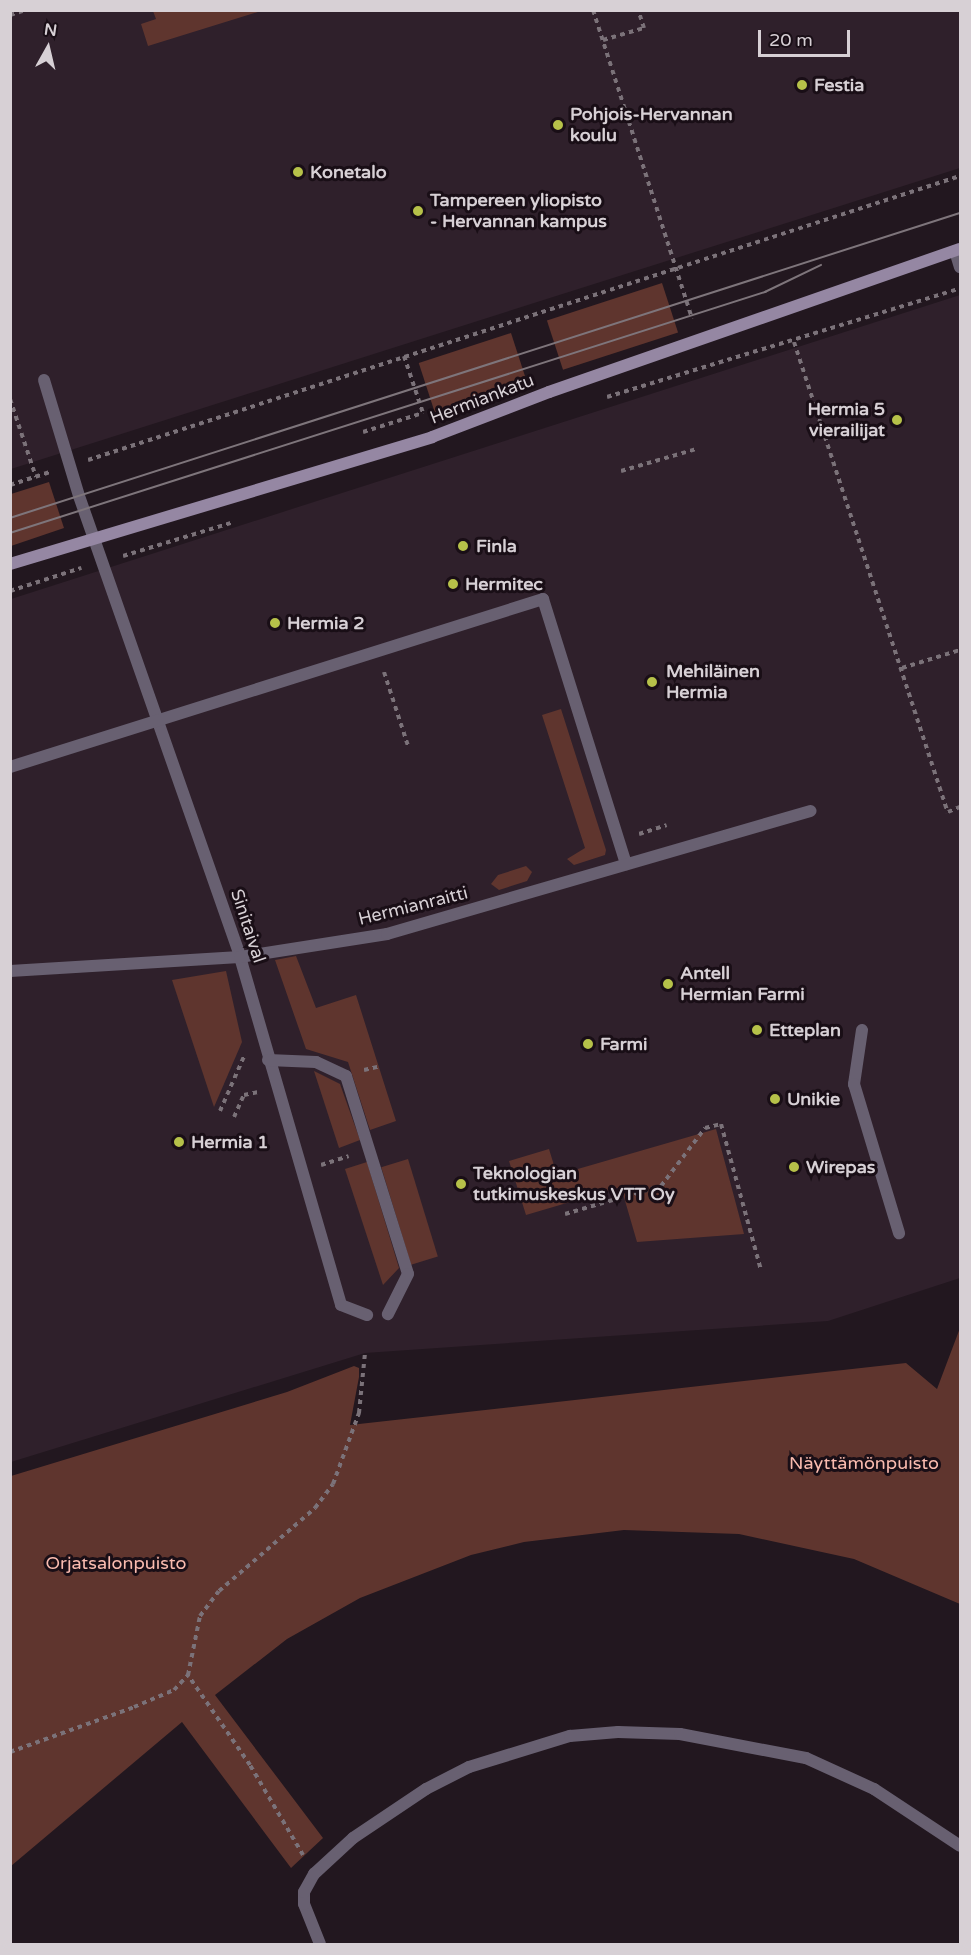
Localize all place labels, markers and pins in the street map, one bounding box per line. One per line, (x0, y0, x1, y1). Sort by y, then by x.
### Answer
place label: Festia (814, 74, 864, 96)
marker: Festia (795, 78, 809, 92)
place label: Pohjois-Hervannan koulu (570, 104, 733, 146)
marker: Pohjois-Hervannan koulu (551, 118, 565, 132)
place label: Konetalo (310, 161, 387, 183)
marker: Konetalo (291, 165, 305, 179)
place label: Tampereen yliopisto - Hervannan kampus (430, 190, 607, 232)
marker: Tampereen yliopisto - Hervannan kampus (411, 204, 425, 218)
place label: Hermia 5 vierailijat (807, 399, 885, 442)
marker: Hermia 5 vierailijat (890, 413, 904, 427)
place label: Finla (476, 535, 517, 557)
marker: Finla (454, 537, 472, 555)
place label: Hermitec (465, 573, 543, 595)
marker: Hermitec (446, 577, 460, 591)
place label: Hermia 2 (287, 612, 365, 634)
marker: Hermia 2 (268, 616, 282, 630)
place label: Mehiläinen Hermia (666, 661, 760, 704)
marker: Mehiläinen Hermia (643, 673, 661, 691)
place label: Antell Hermian Farmi (680, 963, 805, 1006)
marker: Antell Hermian Farmi (661, 977, 675, 991)
place label: Etteplan (769, 1019, 841, 1041)
marker: Etteplan (750, 1023, 764, 1037)
place label: Farmi (600, 1033, 648, 1055)
marker: Farmi (581, 1037, 595, 1051)
place label: Unikie (787, 1088, 840, 1110)
marker: Unikie (768, 1092, 782, 1106)
place label: Hermia 1 (191, 1131, 269, 1153)
marker: Hermia 1 (172, 1135, 186, 1149)
place label: Wirepas (806, 1156, 875, 1178)
marker: Wirepas (787, 1160, 801, 1174)
place label: Teknologian tutkimuskeskus VTT Oy (473, 1163, 675, 1206)
marker: Teknologian tutkimuskeskus VTT Oy (454, 1177, 468, 1191)

